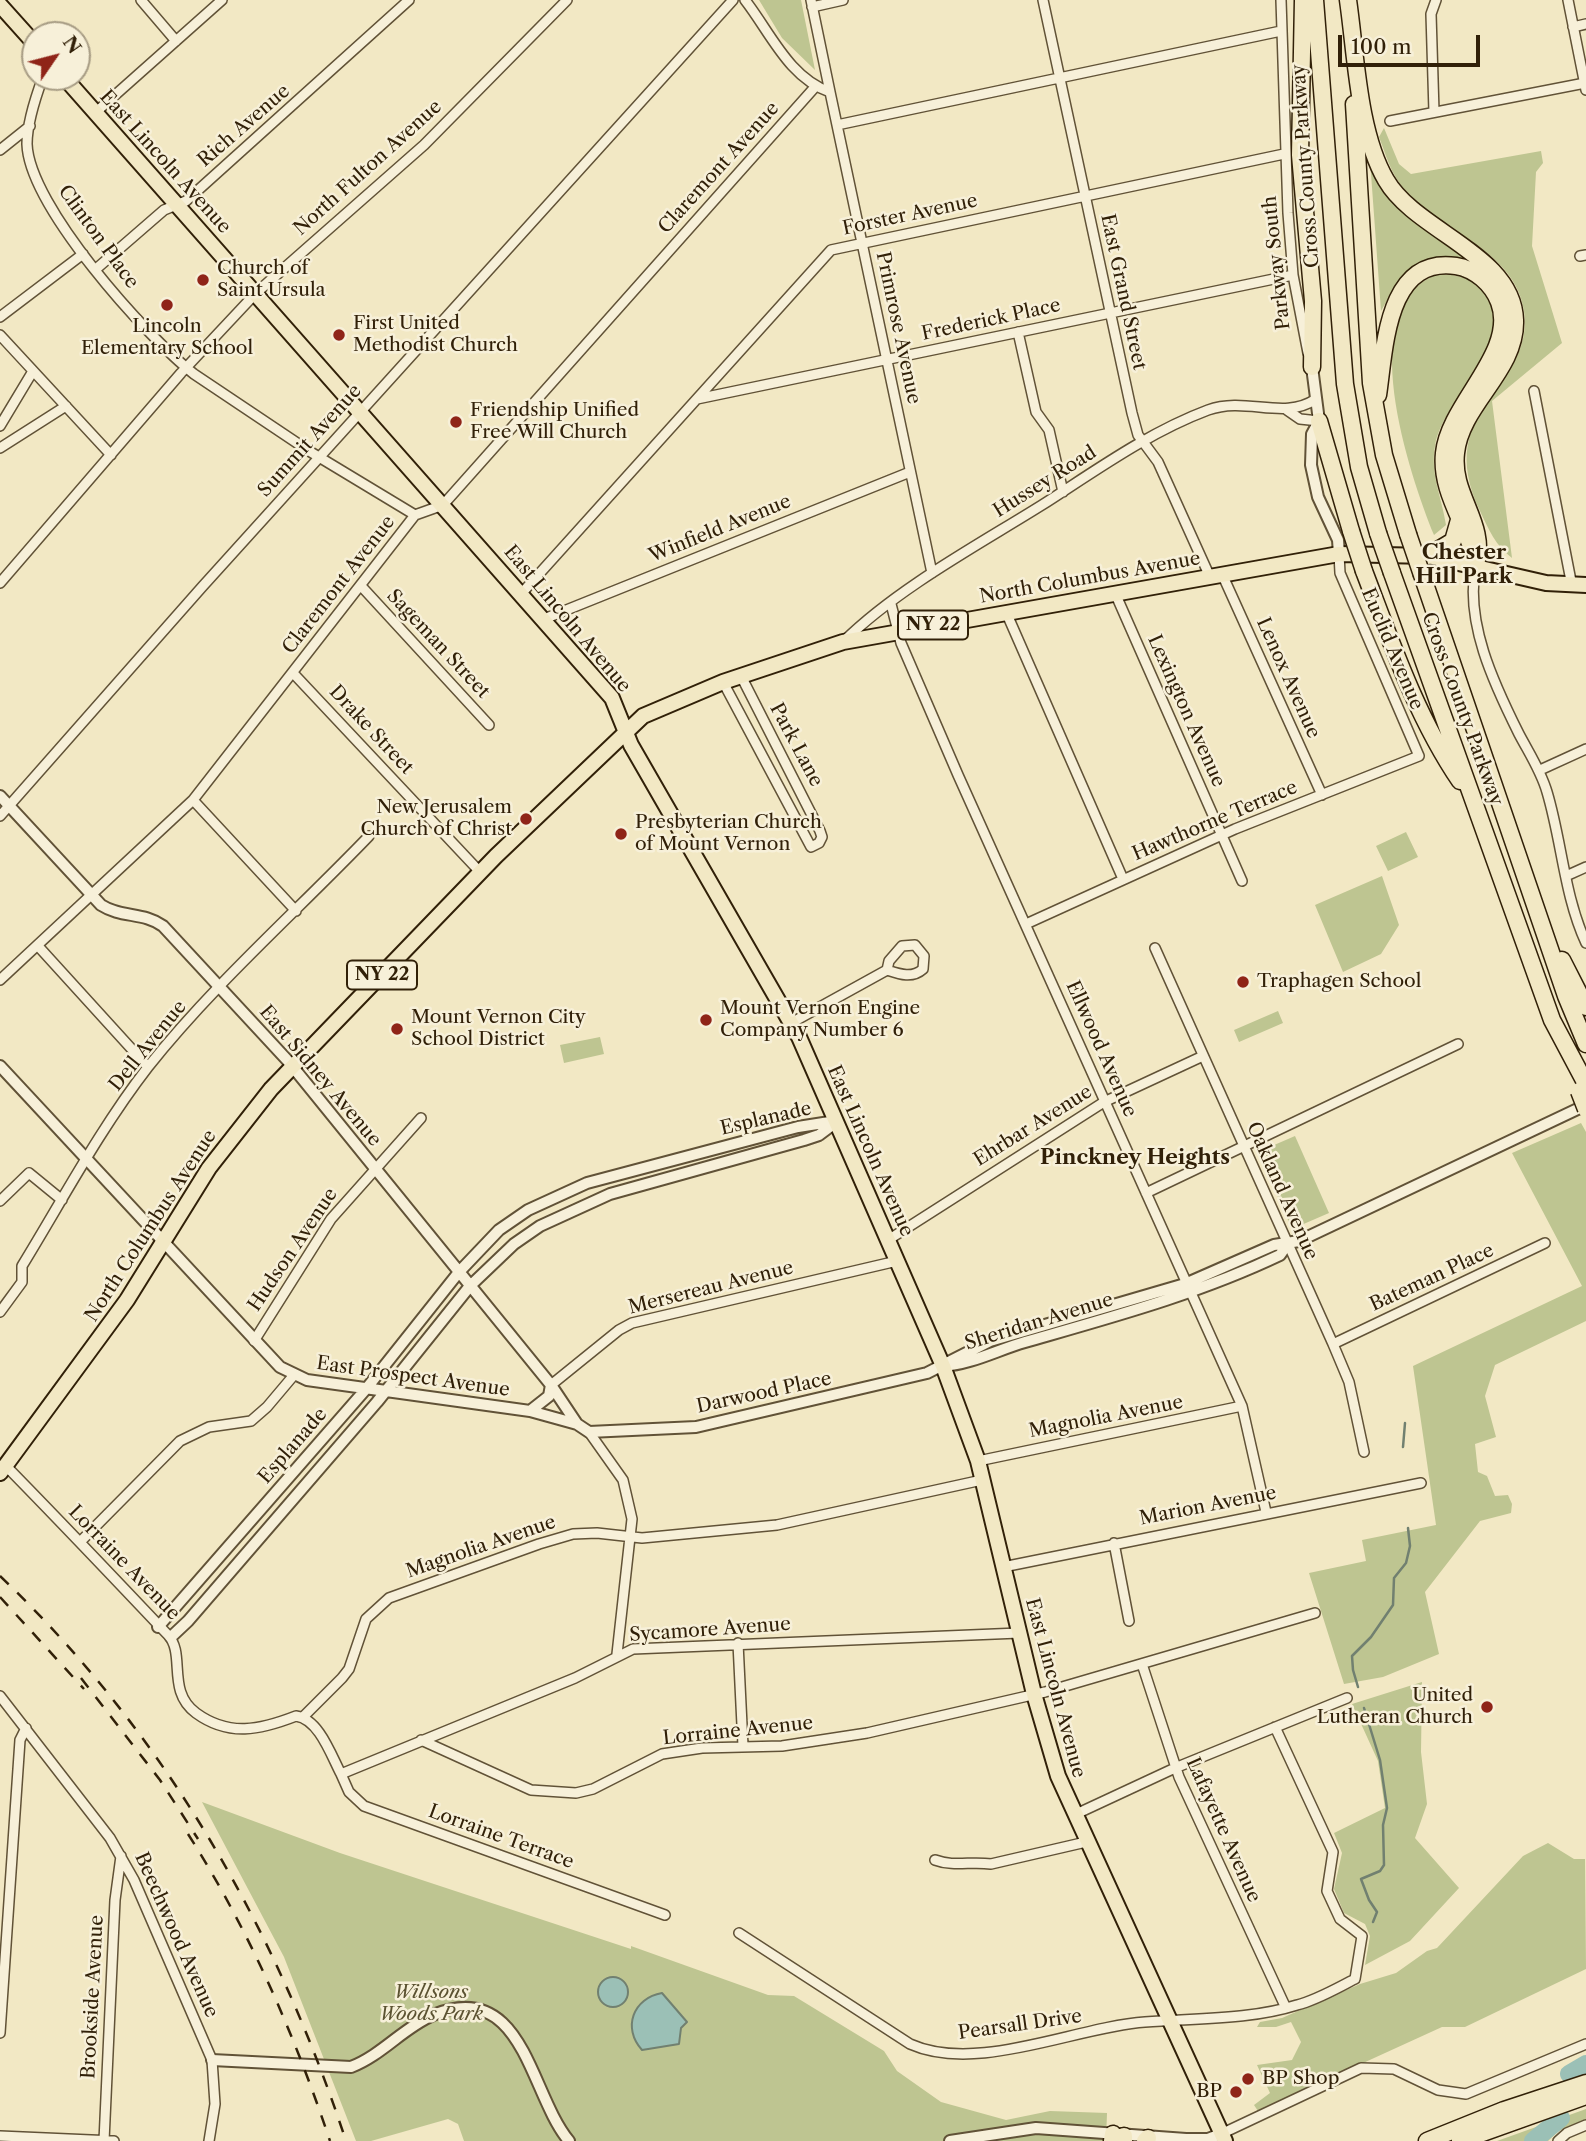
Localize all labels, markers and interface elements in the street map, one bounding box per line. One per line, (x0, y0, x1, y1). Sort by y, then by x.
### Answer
north arrow (21, 21, 91, 91)
scale bar (1341, 21, 1483, 65)
text: N (58, 31, 86, 58)
text: 100 m (1351, 34, 1412, 59)
street label: Cross County Parkway (1288, 63, 1324, 269)
street label: Rich Avenue (193, 80, 295, 172)
street label: East Lincoln Avenue (95, 86, 235, 238)
street label: North Fulton Avenue (289, 96, 447, 240)
street label: Claremont Avenue (654, 97, 784, 239)
street label: Clinton Place (53, 181, 143, 293)
street label: Forster Avenue (840, 190, 980, 240)
street label: Parkway South (1259, 195, 1295, 331)
street label: East Grand Street (1095, 212, 1151, 372)
street label: Primrose Avenue (871, 250, 925, 406)
place label: Church of Saint Ursula (217, 258, 326, 302)
marker: Church of Saint Ursula (195, 272, 211, 288)
street label: Frederick Place (919, 294, 1063, 346)
marker: Lincoln Elementary School (159, 297, 175, 313)
place label: First United Methodist Church (353, 313, 518, 357)
place label: Lincoln Elementary School (81, 316, 253, 360)
marker: First United Methodist Church (331, 327, 347, 343)
street label: Summit Avenue (253, 380, 367, 502)
place label: Friendship Unified Free Will Church (470, 400, 639, 444)
marker: Friendship Unified Free Will Church (448, 414, 464, 430)
street label: Hussey Road (989, 441, 1101, 523)
street label: Winfield Avenue (646, 490, 794, 568)
street label: Claremont Avenue (278, 511, 400, 659)
district label: Chester Hill Park (1416, 540, 1512, 590)
street label: East Lincoln Avenue (499, 541, 635, 697)
street label: North Columbus Avenue (978, 547, 1202, 609)
street label: Sageman Street (382, 585, 494, 703)
street label: Euclid Avenue (1356, 585, 1428, 713)
street label: Cross County Parkway (1416, 609, 1508, 809)
road number: NY 22 (898, 610, 968, 640)
street label: Lenox Avenue (1251, 614, 1325, 742)
street label: Lexington Avenue (1142, 631, 1230, 791)
street label: Drake Street (324, 681, 418, 779)
street label: Park Lane (764, 699, 828, 791)
street label: Hawthorne Terrace (1129, 776, 1301, 866)
place label: New Jerusalem Church of Christ (360, 797, 512, 841)
marker: New Jerusalem Church of Christ (518, 811, 534, 827)
place label: Presbyterian Church of Mount Vernon (635, 812, 822, 856)
marker: Presbyterian Church of Mount Vernon (613, 826, 629, 842)
road number: NY 22 (347, 960, 417, 990)
place label: Traphagen School (1257, 971, 1421, 993)
marker: Traphagen School (1235, 974, 1251, 990)
street label: Ellwood Avenue (1061, 977, 1141, 1121)
street label: Dell Avenue (105, 996, 191, 1096)
place label: Mount Vernon Engine Company Number 6 (720, 998, 920, 1042)
street label: East Sidney Avenue (254, 1001, 386, 1151)
place label: Mount Vernon City School District (411, 1007, 586, 1051)
marker: Mount Vernon Engine Company Number 6 (698, 1012, 714, 1028)
marker: Mount Vernon City School District (389, 1021, 405, 1037)
street label: East Lincoln Avenue (822, 1062, 918, 1240)
street label: Ehrbar Avenue (970, 1081, 1096, 1171)
street label: Esplanade (718, 1097, 814, 1141)
street label: Oakland Avenue (1241, 1119, 1323, 1263)
street label: North Columbus Avenue (80, 1126, 222, 1326)
district label: Pinckney Heights (1040, 1145, 1230, 1171)
street label: Hudson Avenue (243, 1184, 343, 1316)
street label: Bateman Place (1366, 1239, 1498, 1317)
street label: Mersereau Avenue (626, 1256, 796, 1320)
street label: Sheridan Avenue (962, 1289, 1116, 1355)
street label: East Prospect Avenue (315, 1352, 511, 1402)
street label: Darwood Place (694, 1368, 834, 1418)
street label: Magnolia Avenue (1027, 1391, 1185, 1443)
street label: Esplanade (254, 1403, 332, 1489)
street label: Marion Avenue (1138, 1482, 1278, 1530)
street label: Lorraine Avenue (63, 1501, 185, 1625)
street label: Magnolia Avenue (403, 1511, 559, 1583)
street label: East Lincoln Avenue (1020, 1596, 1090, 1780)
street label: Sycamore Avenue (629, 1613, 791, 1647)
place label: United Lutheran Church (1317, 1685, 1473, 1729)
marker: United Lutheran Church (1479, 1699, 1495, 1715)
street label: Lorraine Avenue (662, 1712, 814, 1750)
street label: Lafayette Avenue (1181, 1754, 1265, 1906)
street label: Lorraine Terrace (425, 1800, 577, 1874)
street label: Beechwood Avenue (129, 1849, 223, 2021)
street label: Brookside Avenue (77, 1914, 109, 2080)
park label: Willsons Woods Park (379, 1982, 483, 2026)
street label: Pearsall Drive (957, 2005, 1083, 2045)
place label: BP Shop (1262, 2068, 1339, 2090)
marker: BP Shop (1240, 2071, 1256, 2087)
place label: BP (1196, 2081, 1222, 2103)
marker: BP (1228, 2084, 1244, 2100)

